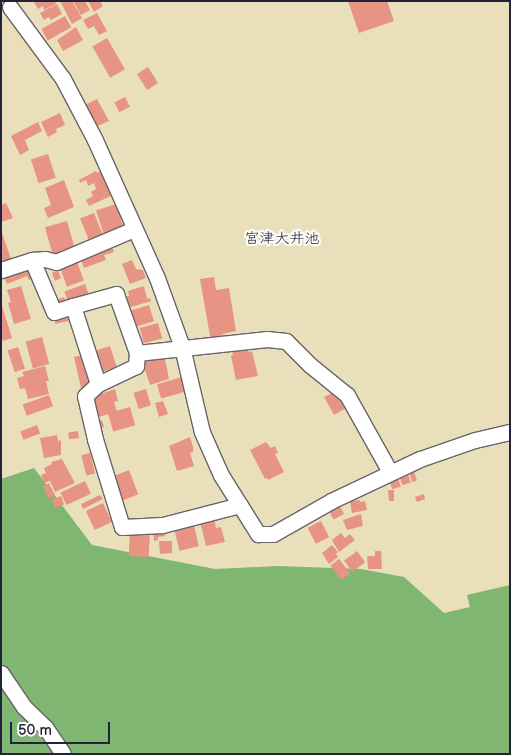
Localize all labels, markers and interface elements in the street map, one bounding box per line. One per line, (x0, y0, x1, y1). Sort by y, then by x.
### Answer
district label: 宮津大井池 (245, 230, 319, 248)
scale bar (12, 712, 112, 744)
text: 50 m (18, 721, 52, 740)

